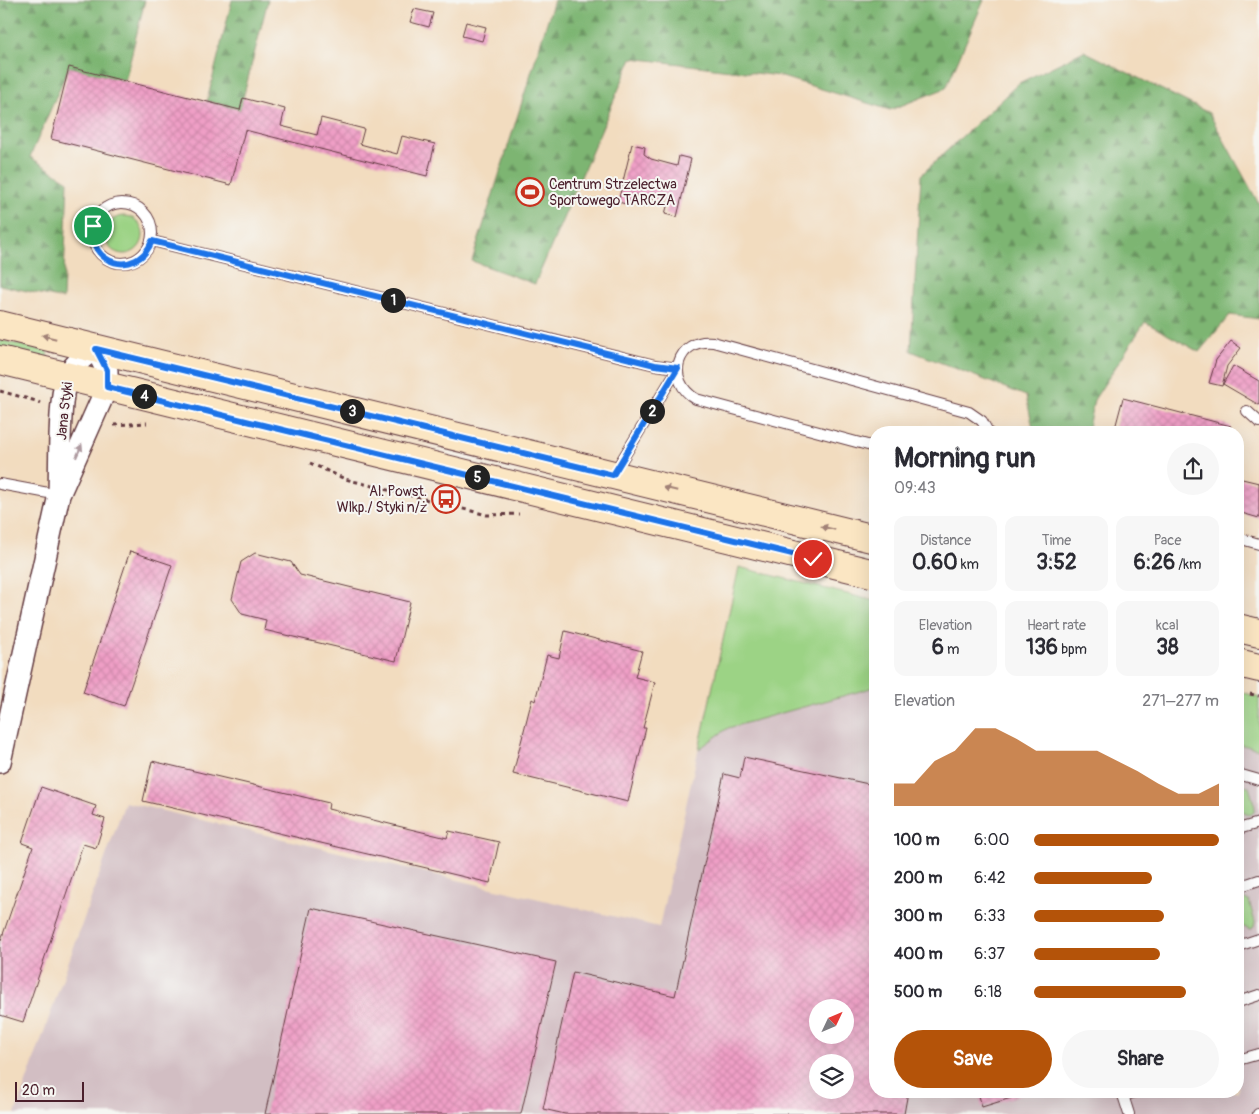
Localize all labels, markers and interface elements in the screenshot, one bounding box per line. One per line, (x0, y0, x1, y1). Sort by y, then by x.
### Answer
place label: Centrum Strzelectwa Sportowego TARCZA (549, 176, 677, 209)
sports icon: Centrum Strzelectwa Sportowego TARCZA (515, 177, 545, 207)
pin (72, 205, 114, 247)
icon: arrive (79, 212, 107, 240)
pin: 1 (380, 288, 406, 312)
text: 1 (391, 292, 396, 309)
one-way arrow (41, 333, 56, 341)
street label: Jana Styki (53, 381, 76, 441)
pin: 4 (132, 384, 156, 408)
text: 4 (140, 388, 149, 405)
pin: 3 (340, 398, 364, 424)
pin: 2 (640, 398, 664, 424)
text: 3 (349, 403, 356, 420)
text: 2 (649, 403, 656, 420)
text: Morning run (894, 441, 1036, 476)
button: share (1167, 443, 1219, 495)
one-way arrow (75, 444, 83, 458)
pin: 5 (464, 464, 490, 490)
text: 5 (474, 469, 481, 486)
text: 09:43 (894, 478, 936, 498)
place label: Al. Powst. Wlkp./ Styki n/ż (337, 483, 427, 516)
bus stop icon: Al. Powst. Wlkp./ Styki n/ż (431, 484, 461, 514)
one-way arrow (662, 485, 677, 493)
one-way arrow (820, 524, 835, 532)
text: Distance (920, 532, 971, 549)
text: Time (1042, 532, 1071, 549)
text: Pace (1154, 532, 1181, 549)
pin (792, 538, 834, 580)
icon: check (799, 545, 827, 573)
text: 0.60 (912, 549, 958, 576)
text: 3:52 (1036, 549, 1077, 576)
text: 6:26 (1133, 549, 1175, 576)
text: km (958, 556, 979, 573)
text: /km (1175, 556, 1202, 573)
text: Elevation (919, 617, 972, 634)
text: Heart rate (1027, 617, 1086, 634)
text: kcal (1156, 617, 1179, 634)
text: 6 (932, 634, 944, 661)
text: 136 (1026, 634, 1058, 661)
text: 38 (1156, 634, 1179, 661)
text: m (944, 641, 959, 658)
text: bpm (1058, 641, 1087, 658)
text: Elevation (894, 691, 955, 711)
text: 271–277 m (1142, 691, 1219, 711)
text: 100 m (894, 830, 940, 850)
text: 6:00 (974, 830, 1009, 850)
text: 200 m (894, 868, 942, 888)
text: 6:42 (974, 868, 1006, 888)
text: 300 m (894, 906, 942, 926)
text: 6:33 (974, 906, 1005, 926)
text: 400 m (894, 944, 943, 964)
text: 6:37 (974, 944, 1005, 964)
text: 500 m (894, 982, 942, 1002)
text: 6:18 (974, 982, 1002, 1002)
north arrow (809, 999, 854, 1044)
map controls (809, 999, 854, 1099)
button: Save (894, 1030, 1052, 1088)
button: Share (1062, 1030, 1219, 1088)
button: layers (809, 1054, 854, 1099)
scale bar (15, 1079, 84, 1102)
text: 20 m (22, 1082, 55, 1099)

